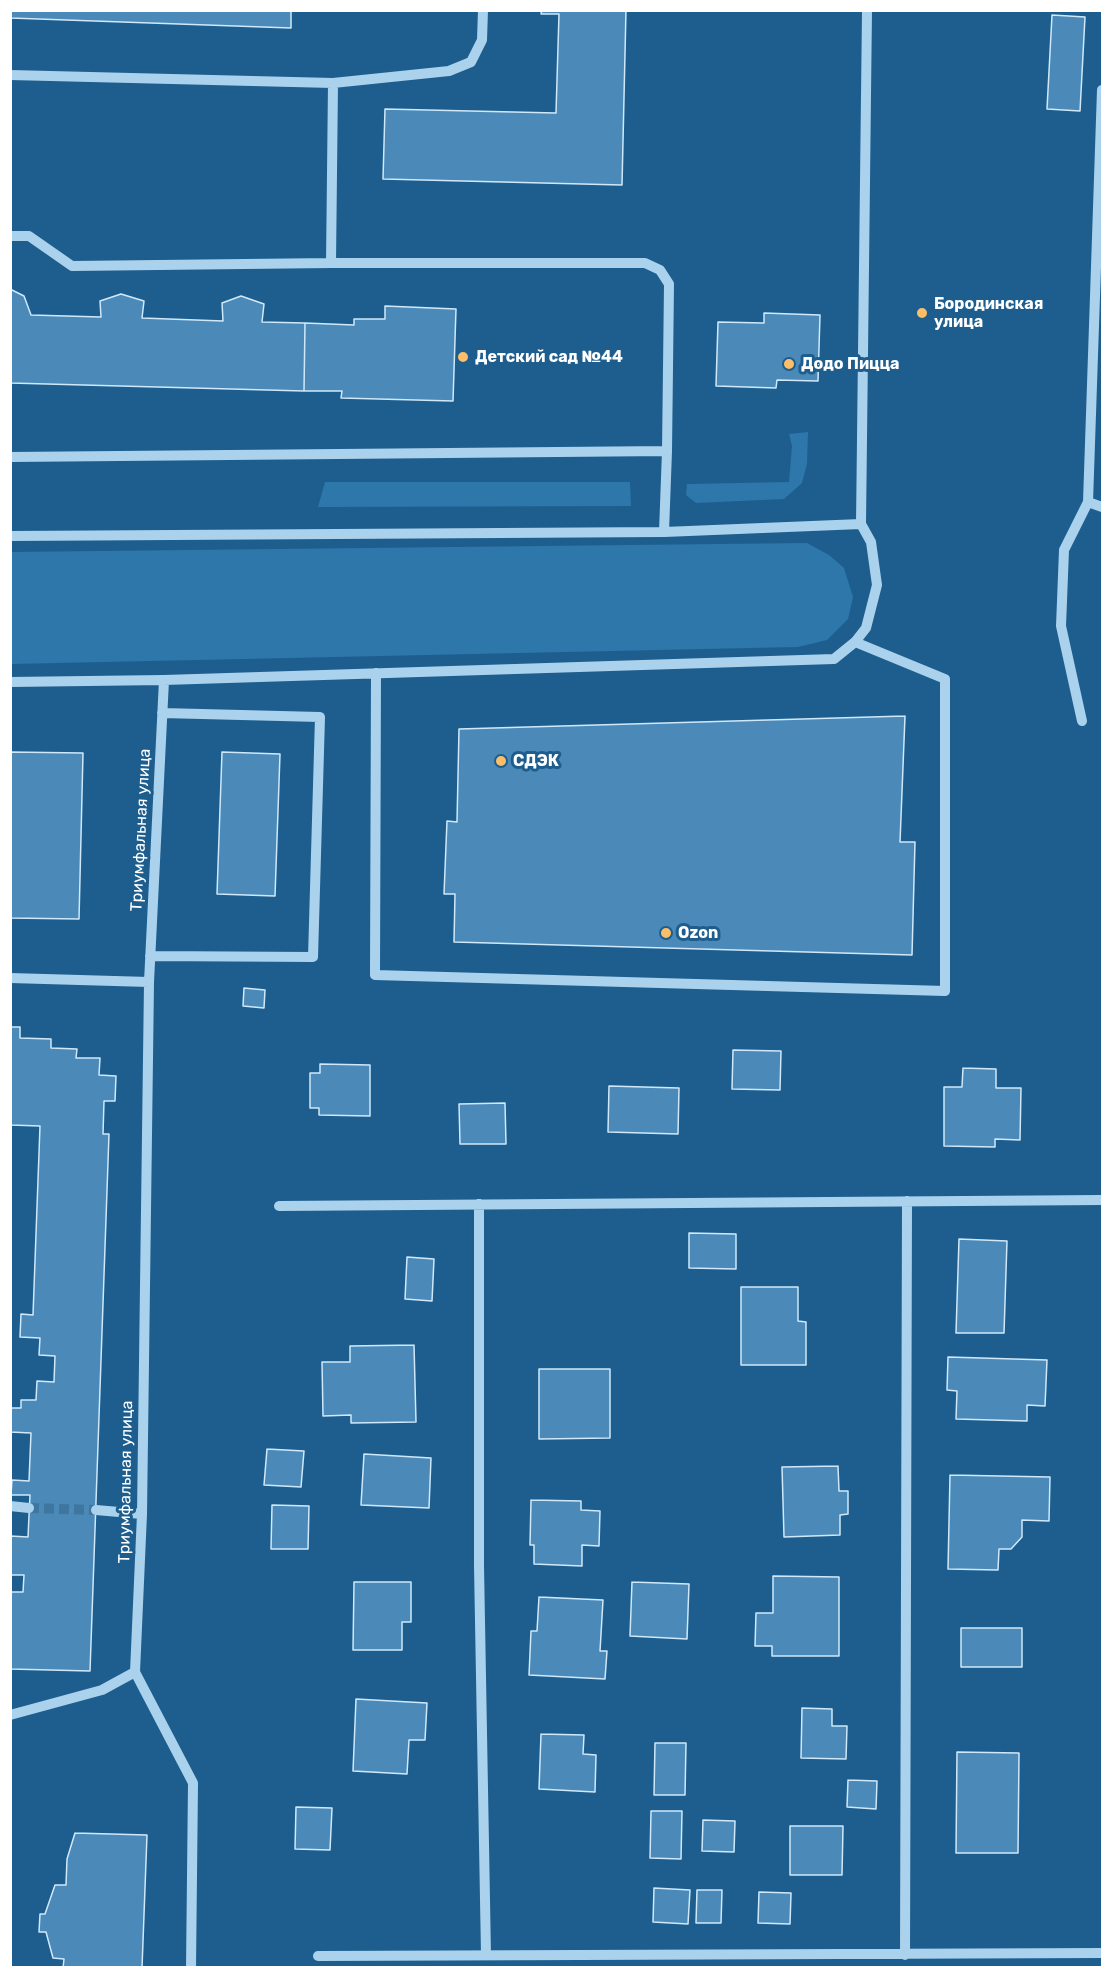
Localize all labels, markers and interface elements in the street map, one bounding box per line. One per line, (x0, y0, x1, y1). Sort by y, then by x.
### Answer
place label: Бородинская улица (934, 294, 1043, 332)
marker: Бородинская улица (915, 306, 929, 320)
place label: Детский сад №44 (475, 347, 623, 367)
marker: Детский сад №44 (456, 350, 470, 364)
place label: Додо Пицца (801, 354, 900, 374)
marker: Додо Пицца (782, 357, 796, 371)
street label: Триумфальная улица (127, 748, 155, 912)
place label: СДЭК (513, 751, 559, 771)
marker: СДЭК (494, 754, 508, 768)
place label: Ozon (678, 923, 718, 943)
marker: Ozon (659, 926, 673, 940)
street label: Триумфальная улица (115, 1400, 137, 1564)

